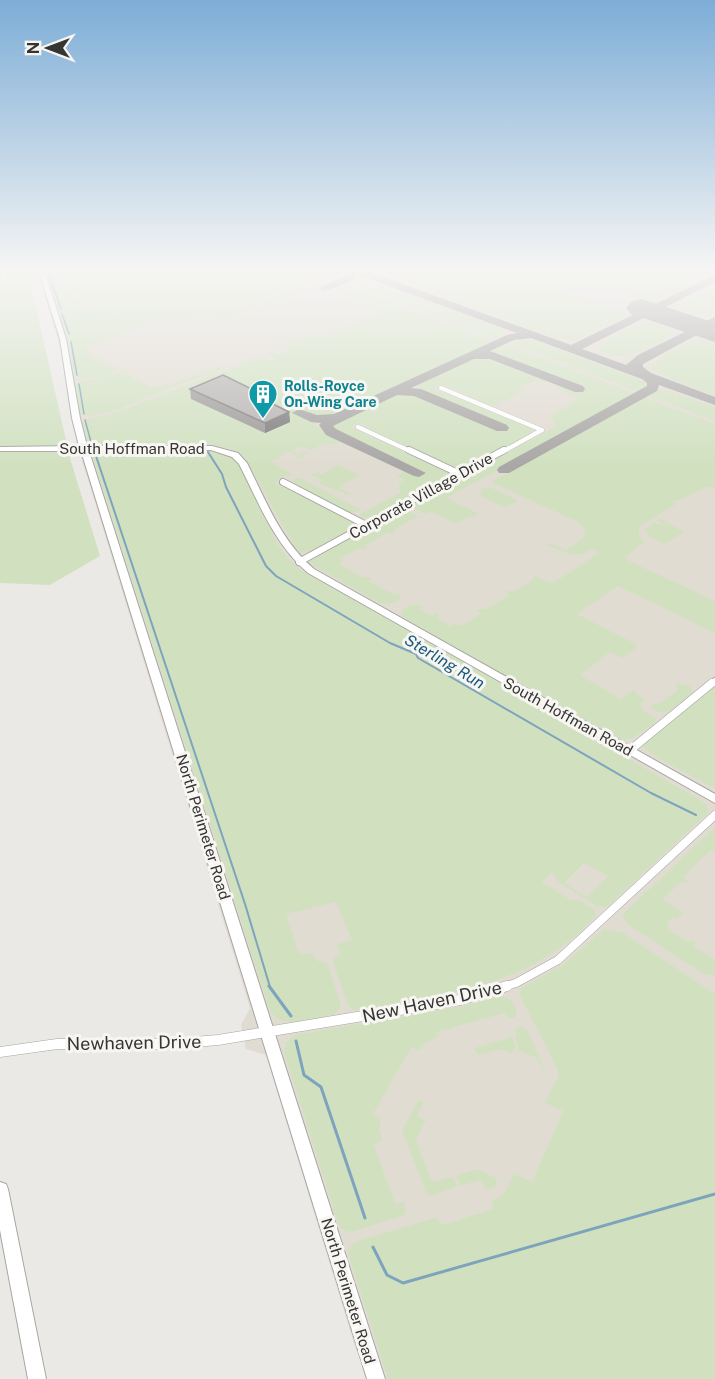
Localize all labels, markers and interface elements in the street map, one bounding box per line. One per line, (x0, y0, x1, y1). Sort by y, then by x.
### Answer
north arrow (18, 18, 78, 78)
text: N (24, 42, 43, 54)
building icon: Rolls-Royce On-Wing Care (247, 378, 279, 420)
place label: Rolls-Royce On-Wing Care (284, 378, 377, 410)
street label: South Hoffman Road (59, 440, 205, 457)
street label: Corporate Village Drive (346, 449, 495, 542)
water label: Sterling Run (401, 630, 488, 693)
street label: South Hoffman Road (500, 674, 636, 759)
street label: North Perimeter Road (173, 752, 234, 902)
street label: New Haven Drive (360, 976, 504, 1027)
street label: Newhaven Drive (67, 1031, 201, 1054)
street label: North Perimeter Road (318, 1216, 379, 1366)

